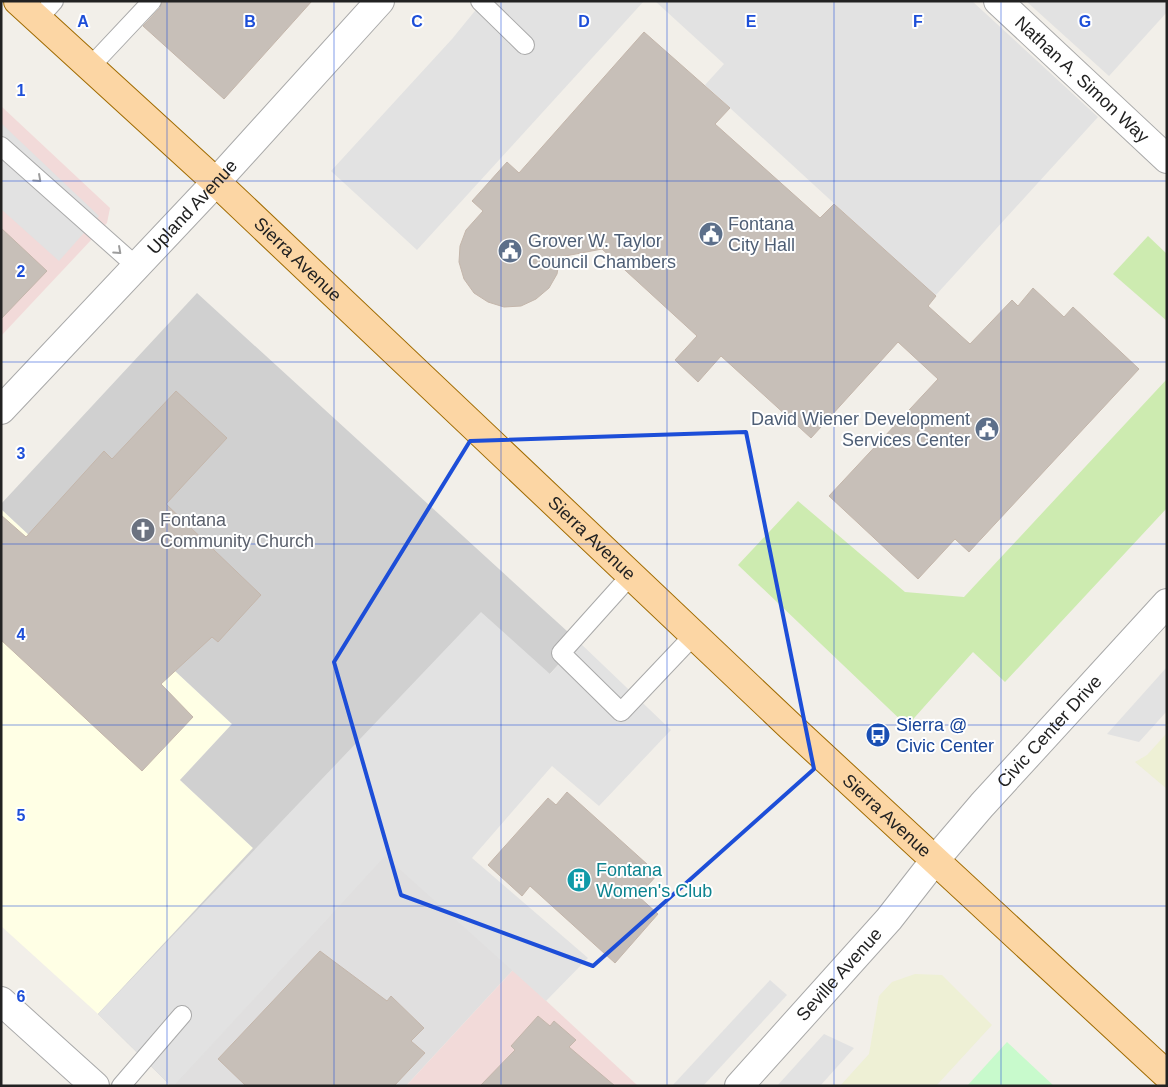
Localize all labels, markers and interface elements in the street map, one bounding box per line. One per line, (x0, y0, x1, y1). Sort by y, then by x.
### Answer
street label: Nathan A. Simon Way (1011, 12, 1153, 147)
text: A (77, 13, 89, 30)
text: B (244, 13, 256, 30)
text: C (411, 13, 423, 30)
text: D (578, 13, 590, 30)
text: E (746, 13, 757, 30)
text: F (913, 13, 923, 30)
text: G (1079, 13, 1091, 30)
text: 1 (17, 82, 26, 99)
street label: Upland Avenue (143, 156, 241, 258)
one-way arrow (32, 173, 41, 182)
street label: Sierra Avenue (250, 213, 346, 306)
place label: Fontana City Hall (728, 214, 795, 255)
public building icon: Fontana City Hall (698, 221, 724, 247)
place label: Grover W. Taylor Council Chambers (528, 231, 676, 272)
public building icon: Grover W. Taylor Council Chambers (497, 238, 523, 264)
one-way arrow (113, 245, 122, 254)
text: 2 (17, 263, 26, 280)
place label: David Wiener Development Services Center (751, 409, 970, 450)
public building icon: David Wiener Development Services Center (974, 416, 1000, 442)
text: 3 (17, 445, 26, 462)
street label: Sierra Avenue (544, 492, 640, 584)
place label: Fontana Community Church (160, 510, 314, 551)
church icon: Fontana Community Church (130, 517, 156, 543)
text: 4 (17, 626, 26, 643)
street label: Civic Center Drive (993, 671, 1106, 792)
place label: Sierra @ Civic Center (896, 715, 994, 756)
bus stop icon: Sierra @ Civic Center (865, 722, 891, 748)
street label: Sierra Avenue (839, 770, 935, 861)
text: 5 (17, 807, 26, 824)
place label: Fontana Women's Club (596, 860, 712, 901)
building icon: Fontana Women's Club (566, 867, 592, 893)
street label: Seville Avenue (792, 924, 886, 1025)
text: 6 (17, 988, 26, 1005)

